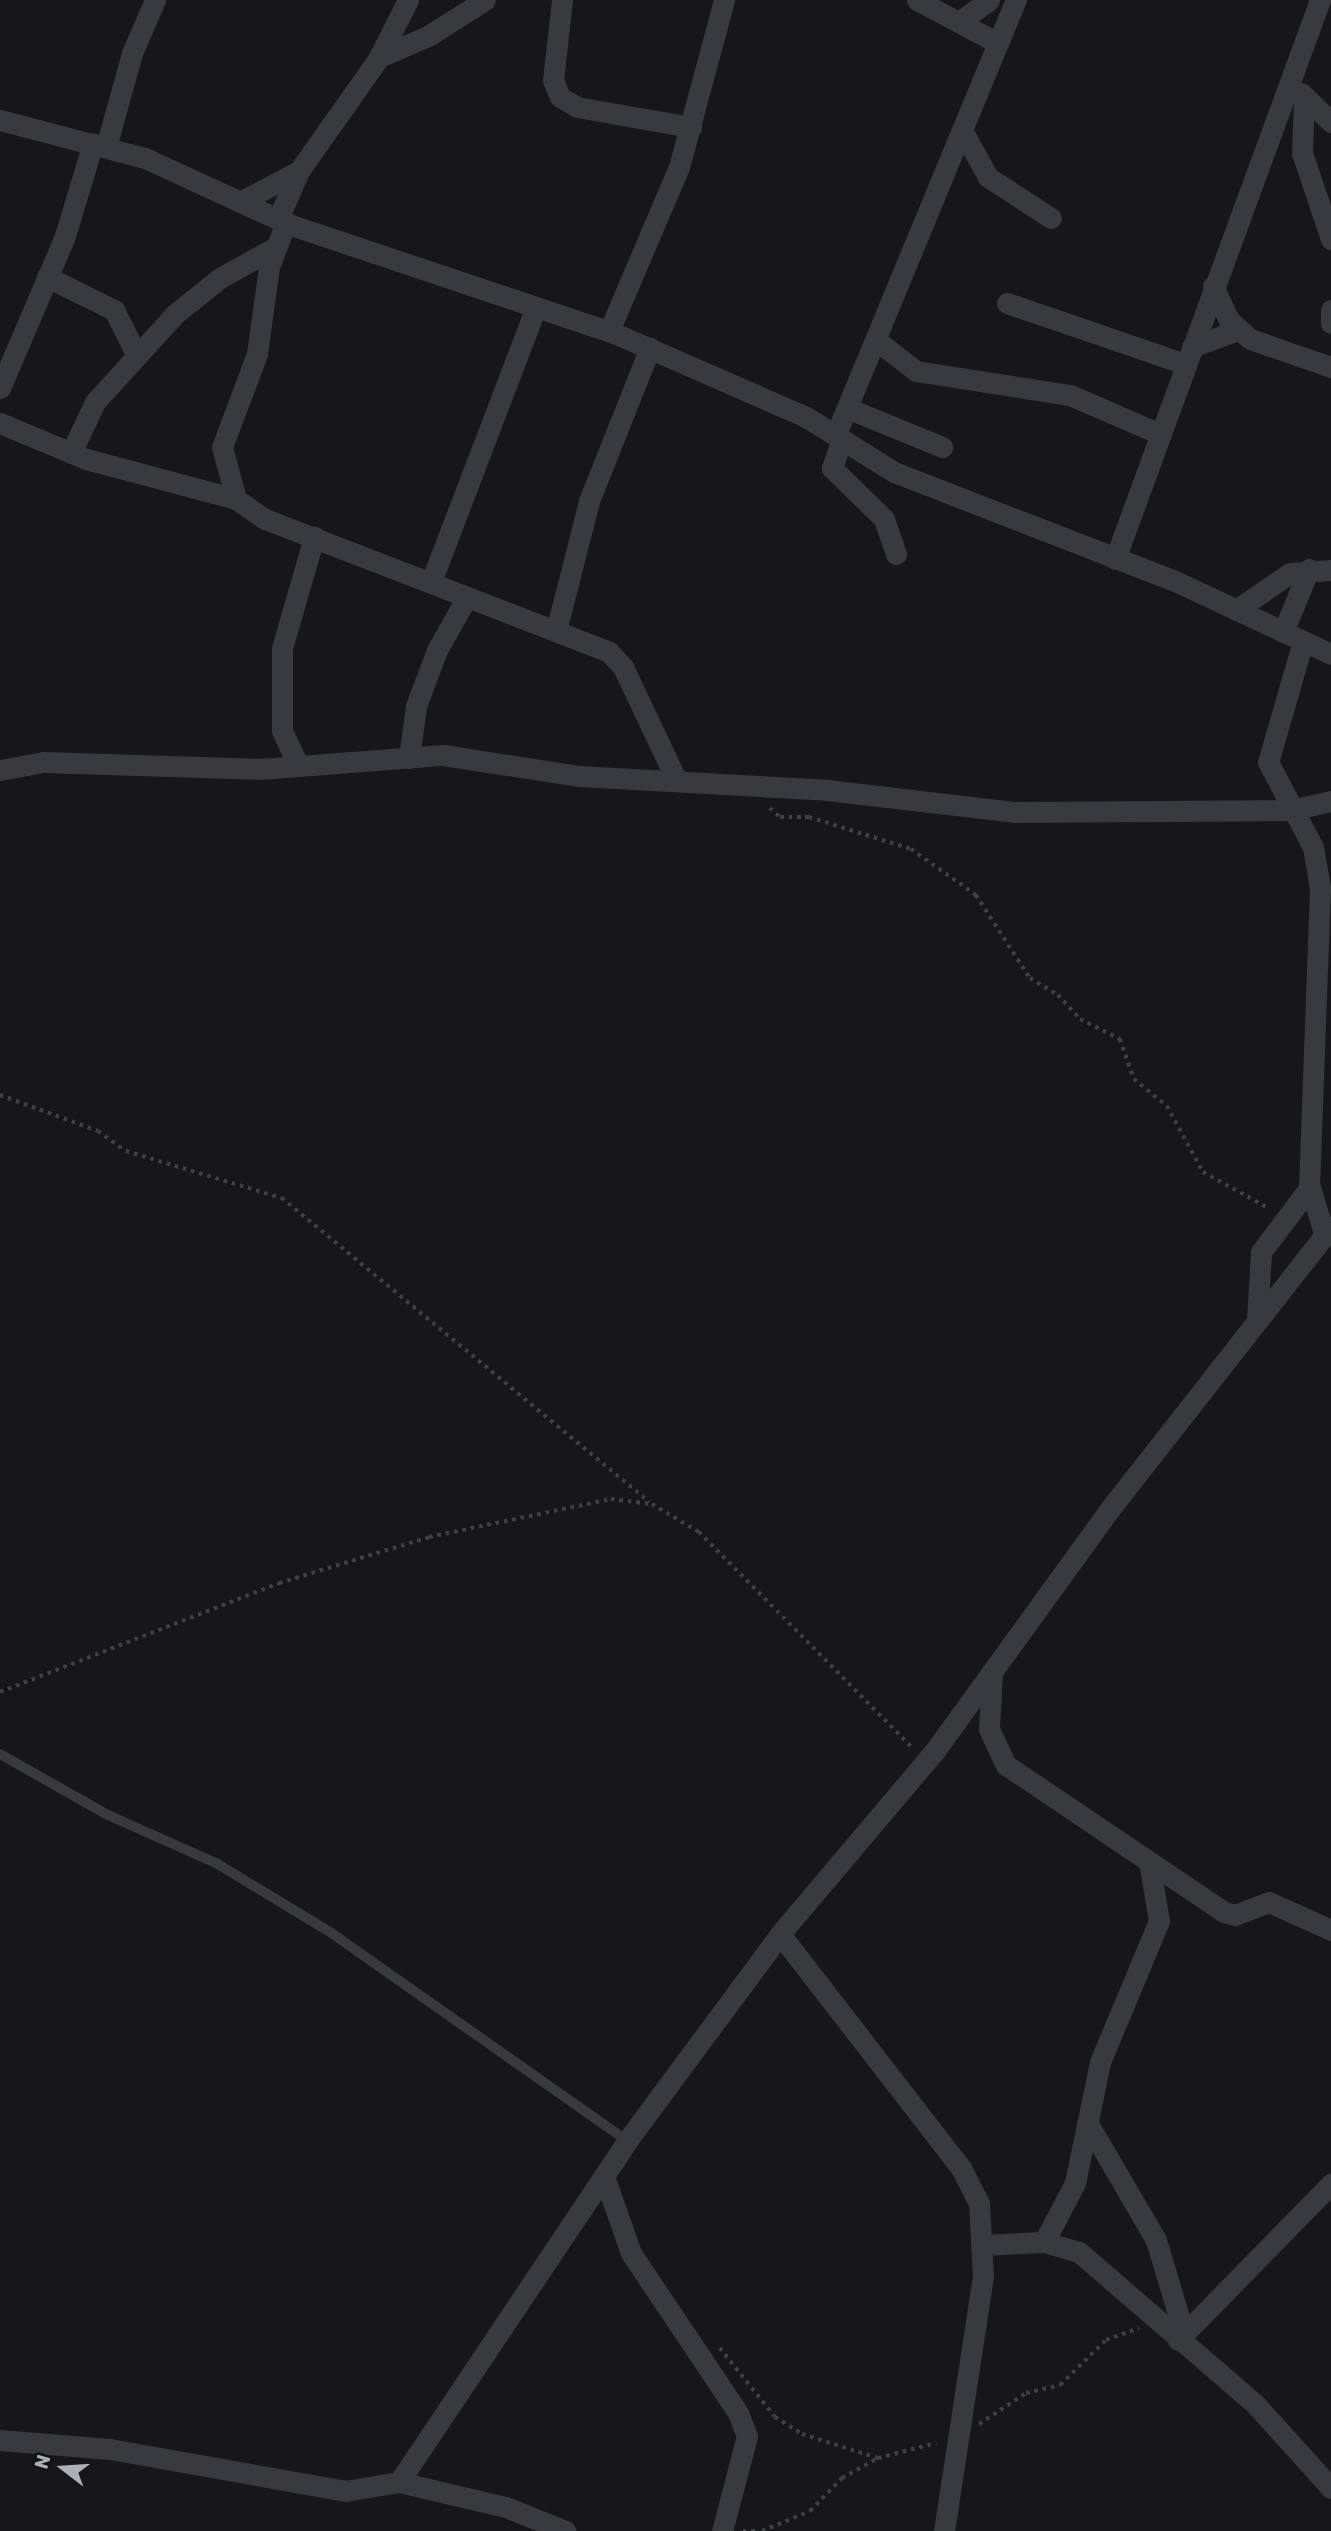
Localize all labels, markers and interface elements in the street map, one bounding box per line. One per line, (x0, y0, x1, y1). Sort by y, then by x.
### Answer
north arrow (28, 2433, 98, 2503)
text: N (29, 2452, 55, 2472)

